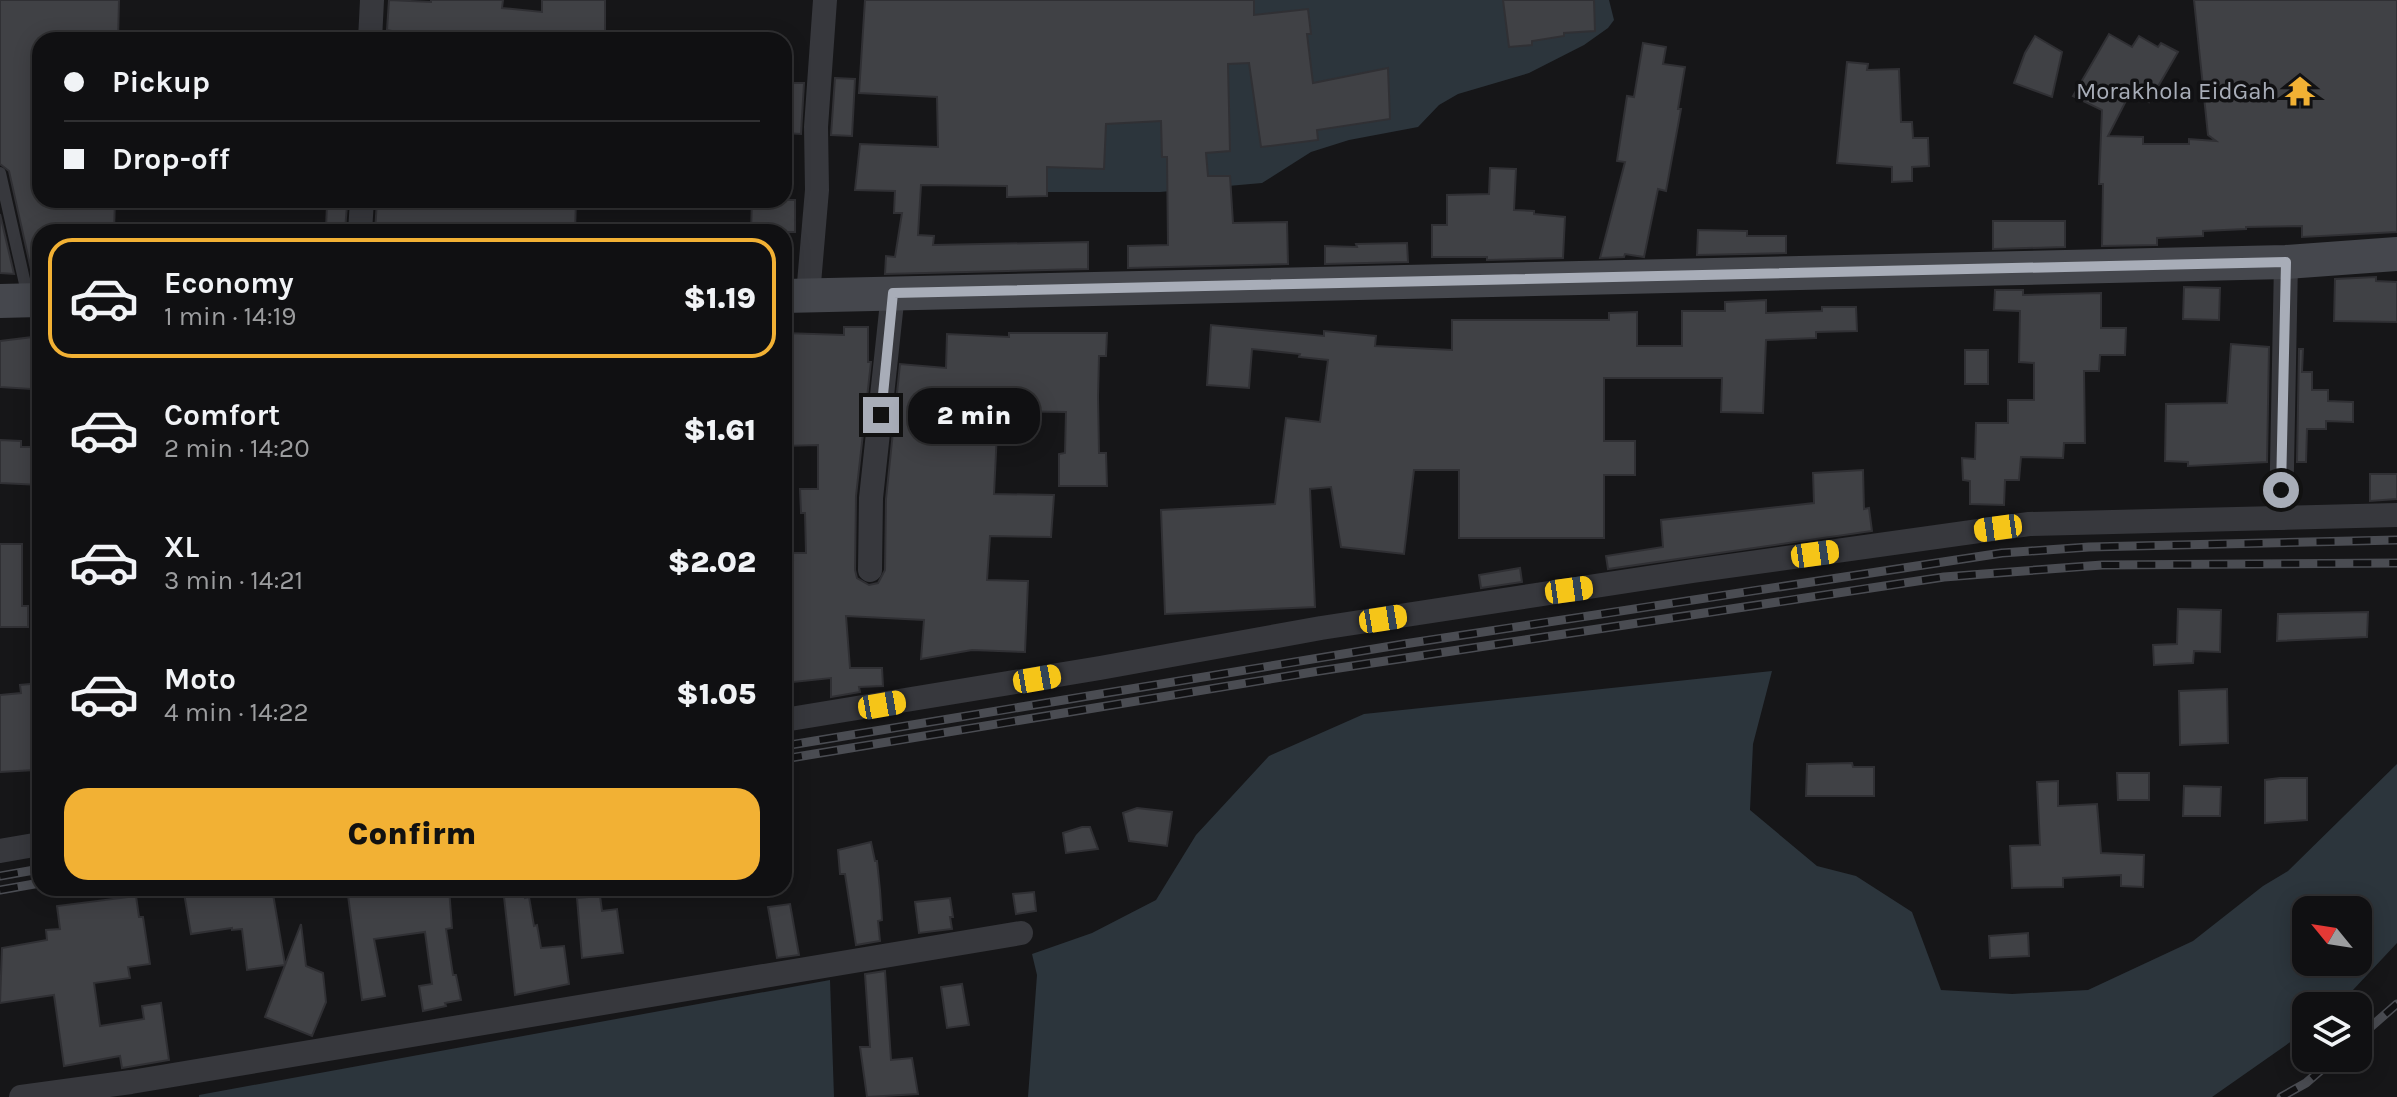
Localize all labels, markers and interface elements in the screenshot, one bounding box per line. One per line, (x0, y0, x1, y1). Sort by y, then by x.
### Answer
text: Pickup (112, 64, 210, 100)
temple icon: Morakhola EidGah (2283, 74, 2317, 108)
place label: Morakhola EidGah (2076, 77, 2276, 105)
text: Drop-off (112, 141, 230, 177)
icon: car (68, 262, 140, 334)
text: Economy (164, 265, 294, 301)
text: $1.19 (684, 280, 756, 316)
text: 1 min · 14:19 (164, 301, 296, 332)
callout: 2 min (909, 387, 1041, 443)
icon: car (68, 394, 140, 466)
text: Comfort (164, 397, 280, 433)
route end (863, 397, 899, 433)
text: 2 min (937, 400, 1011, 431)
text: $1.61 (684, 412, 756, 448)
text: 2 min · 14:20 (164, 433, 310, 464)
route start (2263, 472, 2299, 508)
car (1973, 513, 2023, 543)
icon: car (68, 526, 140, 598)
text: XL (164, 529, 199, 565)
car (1790, 539, 1840, 569)
text: $2.02 (668, 544, 756, 580)
text: 3 min · 14:21 (164, 565, 303, 596)
car (1544, 575, 1594, 605)
car (1357, 603, 1409, 635)
icon: car (68, 658, 140, 730)
text: Moto (164, 661, 236, 697)
car (1011, 663, 1063, 695)
text: $1.05 (676, 676, 756, 712)
car (856, 689, 908, 721)
text: 4 min · 14:22 (164, 697, 309, 728)
button: Confirm (64, 788, 760, 880)
north arrow (2292, 896, 2372, 976)
map controls (2292, 896, 2372, 1072)
button: layers (2292, 992, 2372, 1072)

